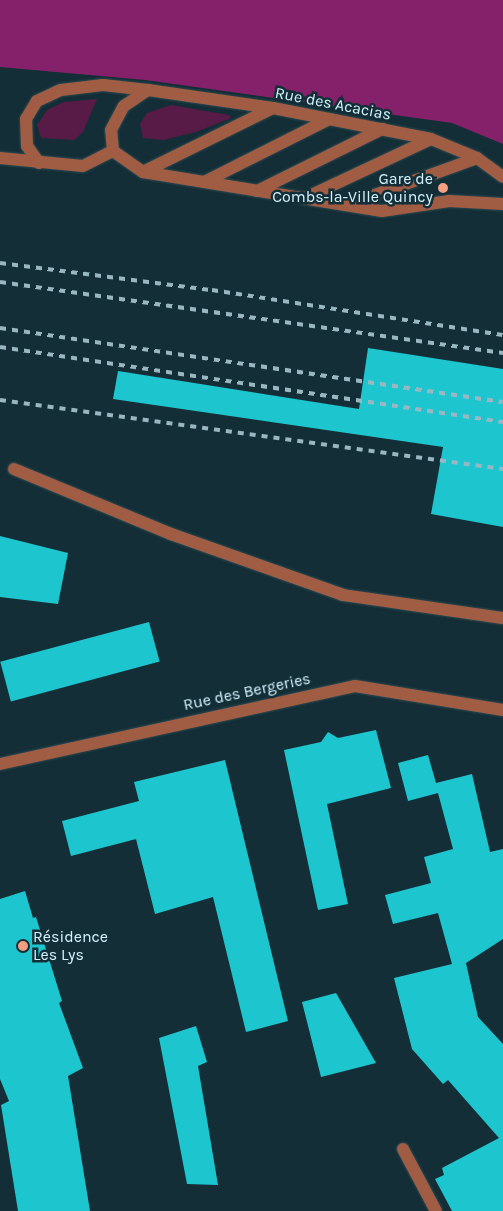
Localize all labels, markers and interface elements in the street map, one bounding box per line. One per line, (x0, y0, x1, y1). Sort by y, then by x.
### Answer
street label: Rue des Acacias (273, 83, 393, 125)
place label: Gare de Combs-la-Ville Quincy (272, 169, 433, 207)
marker: Gare de Combs-la-Ville Quincy (437, 182, 449, 194)
street label: Rue des Bergeries (182, 669, 312, 715)
place label: Résidence Les Lys (33, 927, 108, 965)
marker: Résidence Les Lys (17, 940, 29, 952)

